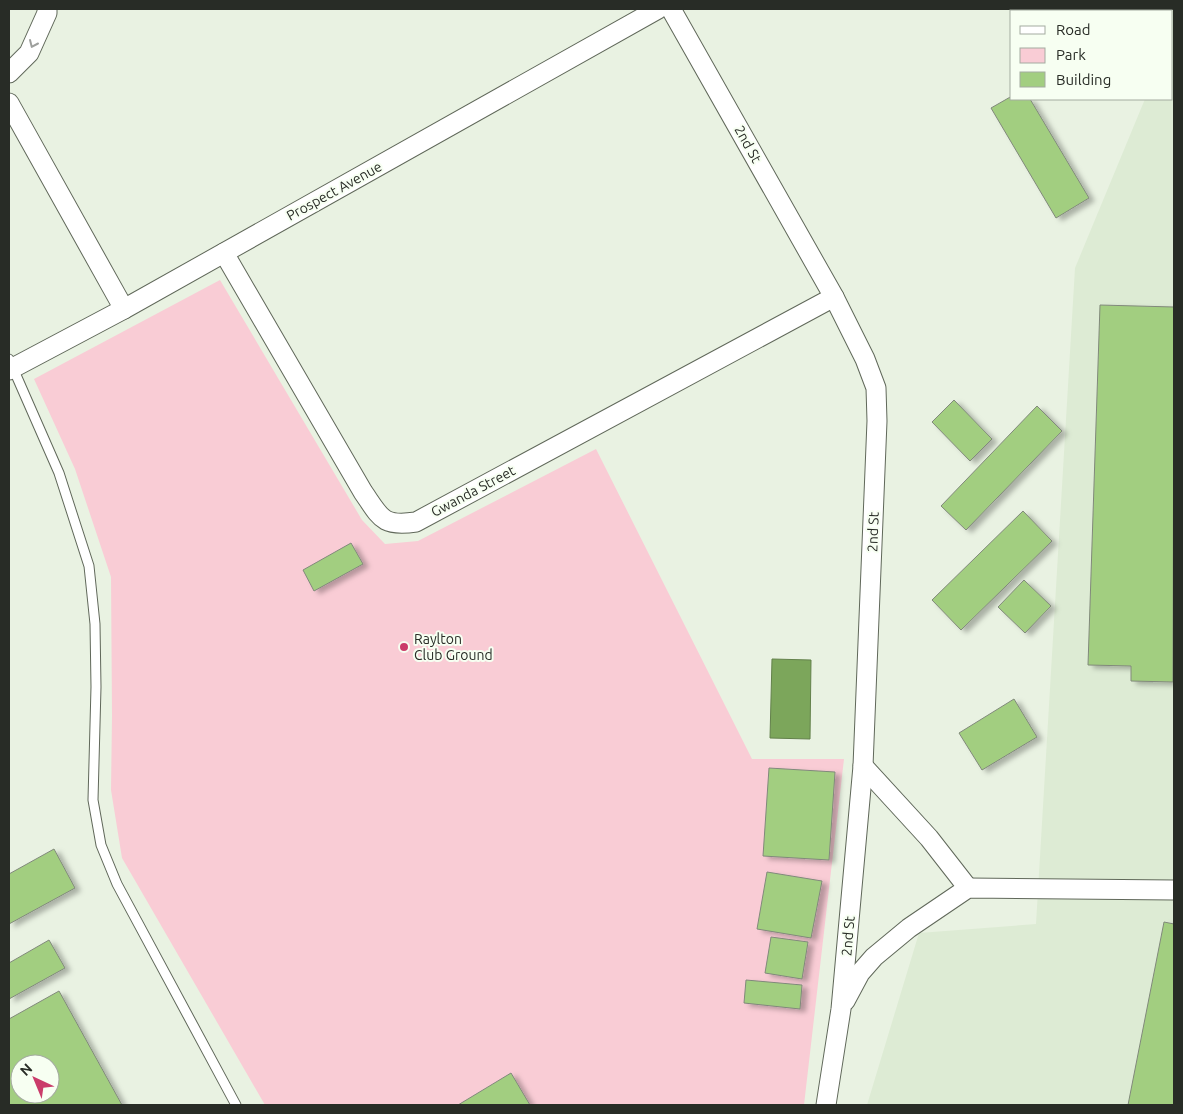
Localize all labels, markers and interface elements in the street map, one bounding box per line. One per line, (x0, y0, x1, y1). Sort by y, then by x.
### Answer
legend (1010, 10, 1173, 100)
text: Road (1056, 21, 1091, 38)
one-way arrow (29, 39, 40, 48)
text: Park (1056, 46, 1086, 63)
text: Building (1056, 71, 1111, 88)
street label: 2nd St (731, 123, 765, 166)
street label: Prospect Avenue (284, 158, 384, 224)
street label: Gwanda Street (428, 462, 518, 520)
street label: 2nd St (864, 511, 882, 552)
place label: Raylton Club Ground (414, 631, 493, 663)
marker: Raylton Club Ground (398, 641, 410, 653)
street label: 2nd St (838, 915, 858, 957)
north arrow (10, 1054, 60, 1104)
text: N (17, 1060, 35, 1079)

